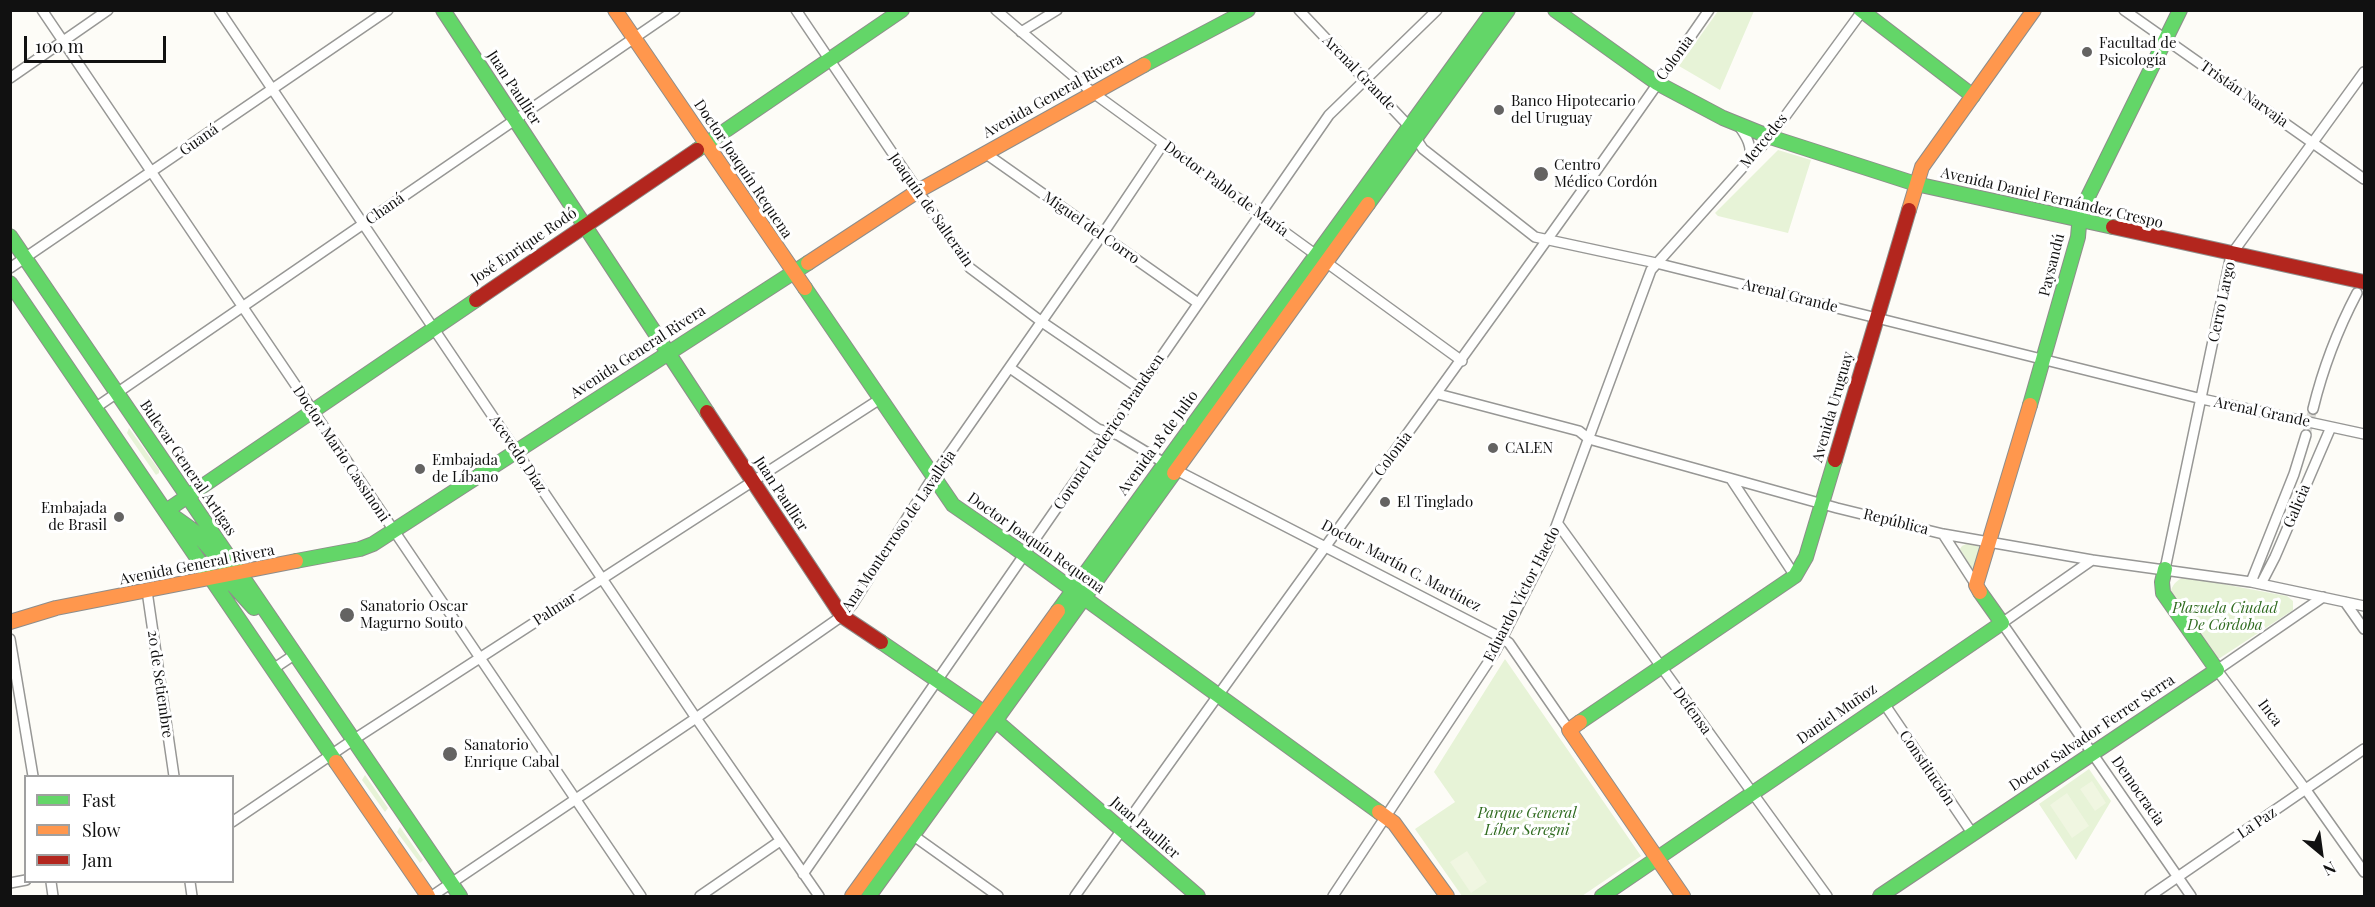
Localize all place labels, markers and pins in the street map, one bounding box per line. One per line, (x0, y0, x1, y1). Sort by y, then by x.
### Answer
place label: Facultad de Psicología (2099, 34, 2177, 69)
marker: Facultad de Psicología (2080, 45, 2094, 59)
place label: Banco Hipotecario del Uruguay (1511, 92, 1636, 127)
marker: Banco Hipotecario del Uruguay (1492, 103, 1506, 117)
place label: Centro Médico Cordón (1554, 156, 1658, 191)
marker: Centro Médico Cordón (1532, 165, 1550, 183)
place label: CALEN (1505, 439, 1553, 457)
marker: CALEN (1486, 441, 1500, 455)
place label: Embajada de Líbano (432, 451, 498, 486)
marker: Embajada de Líbano (413, 462, 427, 476)
place label: El Tinglado (1397, 493, 1473, 511)
marker: El Tinglado (1378, 495, 1392, 509)
place label: Embajada de Brasil (41, 499, 107, 534)
marker: Embajada de Brasil (112, 510, 126, 524)
place label: Sanatorio Oscar Magurno Souto (360, 597, 468, 632)
marker: Sanatorio Oscar Magurno Souto (338, 606, 356, 624)
place label: Sanatorio Enrique Cabal (464, 736, 560, 771)
marker: Sanatorio Enrique Cabal (441, 745, 459, 763)

